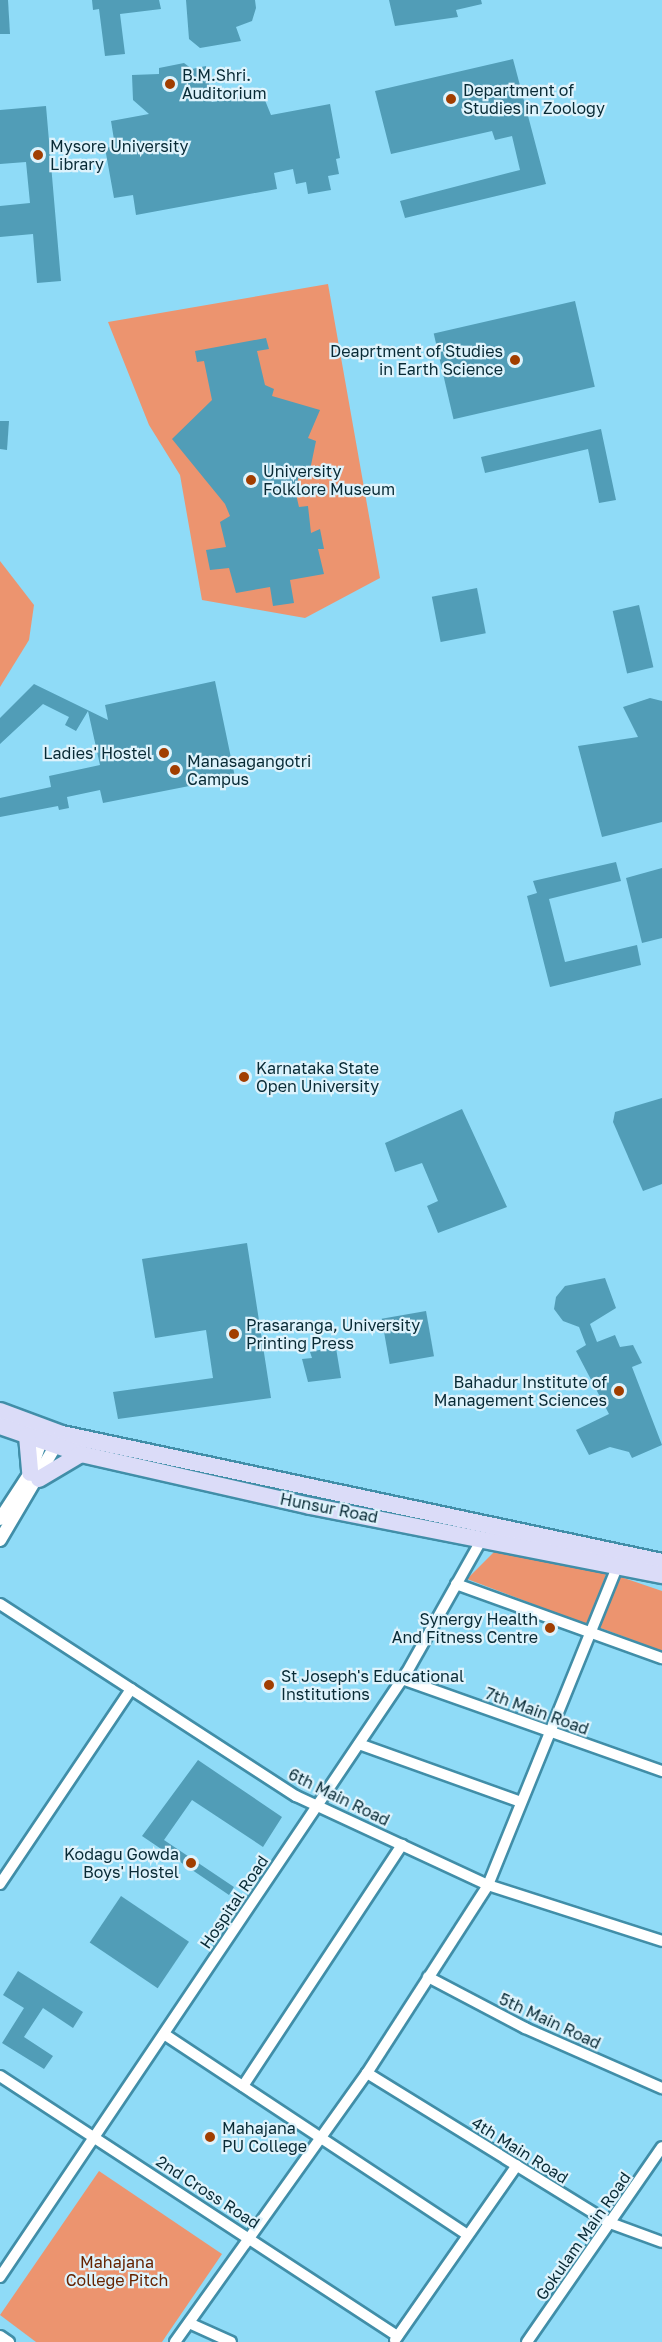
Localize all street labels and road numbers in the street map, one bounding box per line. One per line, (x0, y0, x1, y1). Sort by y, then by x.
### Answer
street label: Hunsur Road (278, 1489, 380, 1527)
street label: 7th Main Road (483, 1683, 591, 1739)
street label: 6th Main Road (285, 1764, 393, 1830)
street label: Hospital Road (196, 1852, 272, 1952)
street label: 5th Main Road (496, 1989, 604, 2053)
street label: 4th Main Road (468, 2113, 572, 2187)
street label: 2nd Cross Road (153, 2151, 263, 2233)
street label: Gokulam Main Road (532, 2168, 634, 2304)

